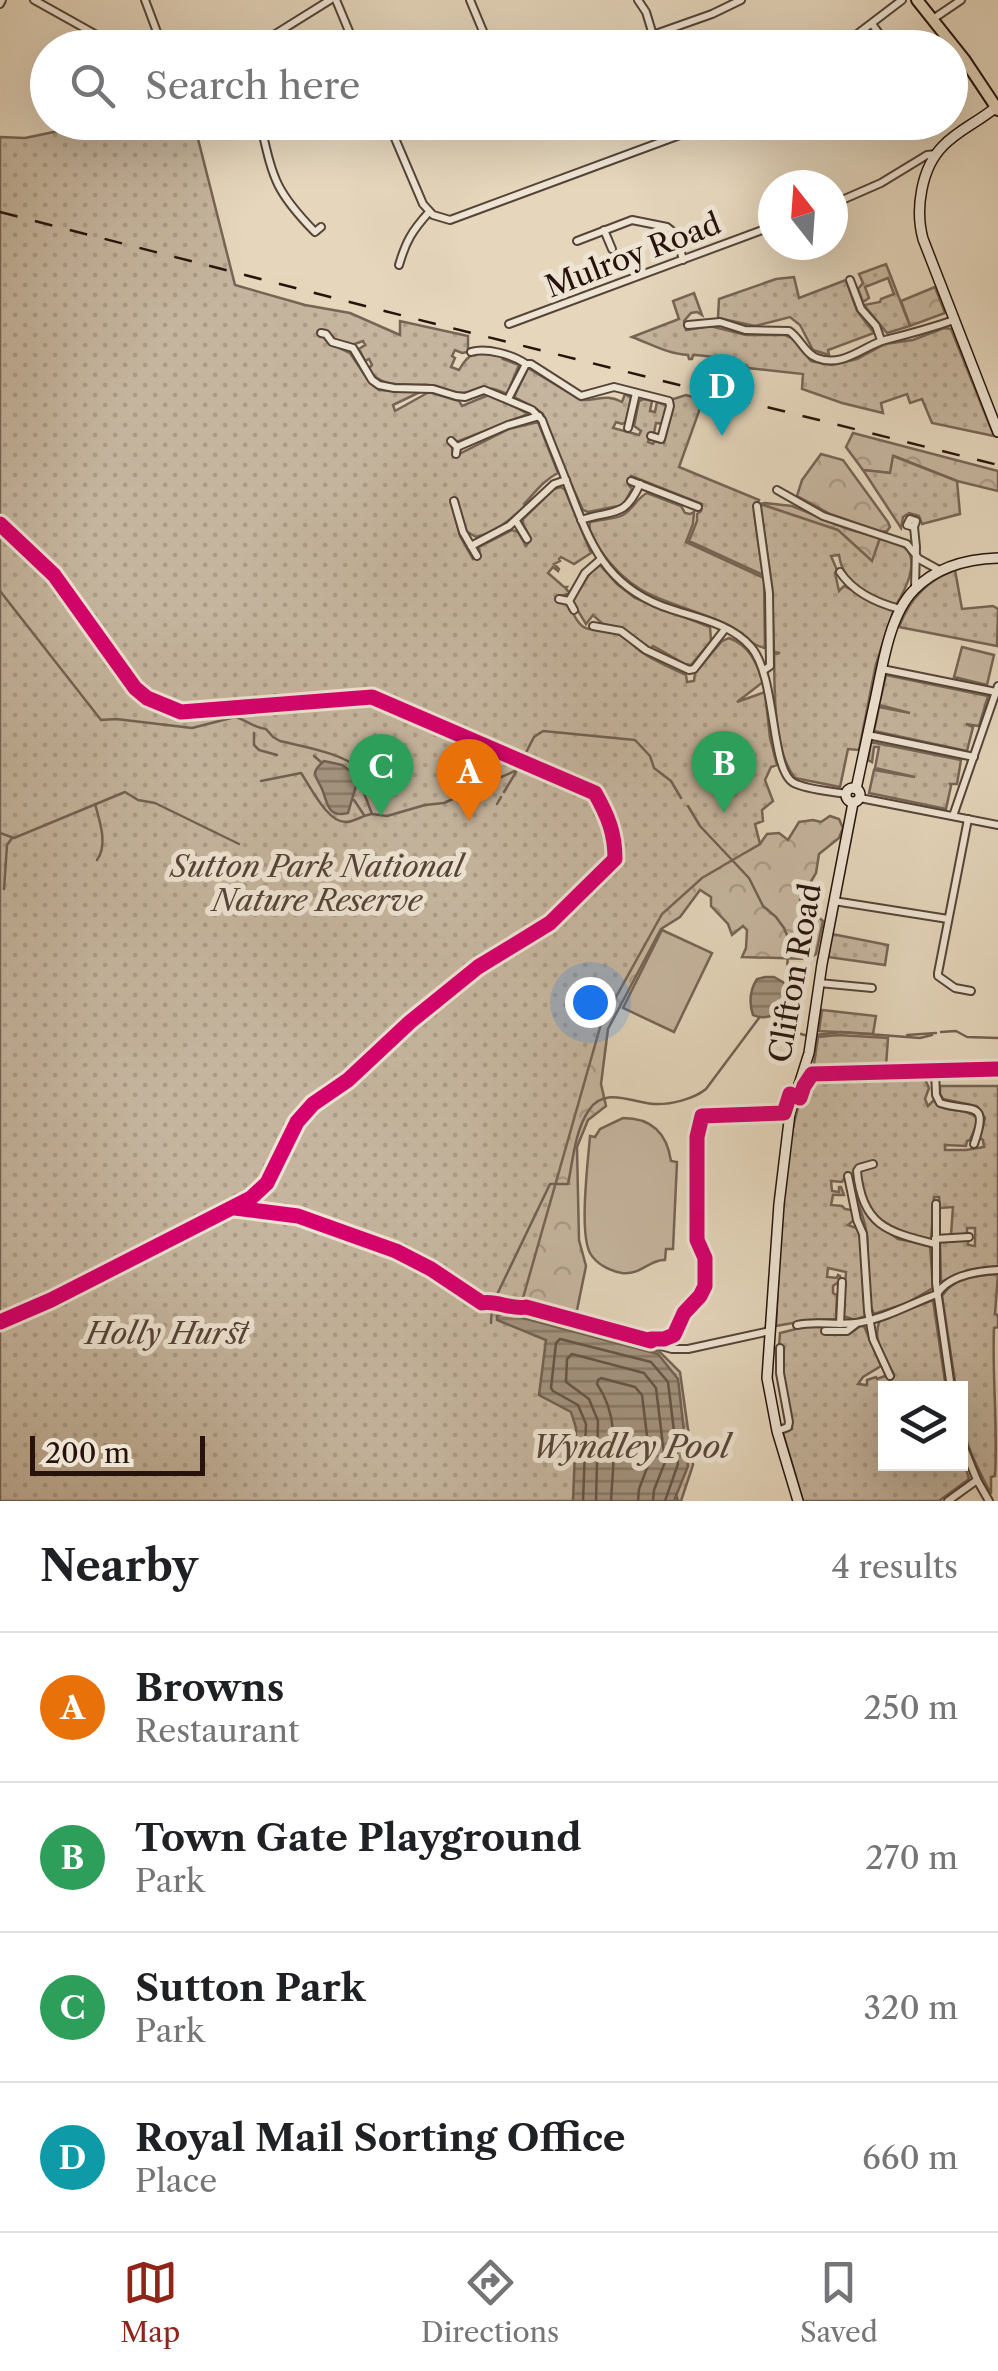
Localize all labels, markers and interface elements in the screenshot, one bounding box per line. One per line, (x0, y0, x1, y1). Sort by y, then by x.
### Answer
search box (30, 30, 968, 140)
icon: search (65, 58, 120, 113)
text: Search here (145, 62, 360, 109)
north arrow (758, 170, 848, 260)
street label: Mulroy Road (540, 205, 726, 305)
pin: D (690, 354, 754, 436)
pin: B (692, 730, 756, 813)
pin: C (348, 734, 414, 816)
pin: A (436, 738, 502, 821)
park label: Sutton Park National Nature Reserve (168, 848, 467, 919)
street label: Clifton Road (761, 881, 829, 1065)
your location (565, 977, 616, 1028)
park label: Holly Hurst (83, 1315, 250, 1352)
map controls (878, 1381, 968, 1471)
button: layers (878, 1381, 968, 1471)
water label: Wyndley Pool (531, 1427, 734, 1466)
scale bar (30, 1431, 205, 1476)
text: 200 m (45, 1436, 130, 1470)
text: Nearby (40, 1540, 198, 1592)
text: 4 results (832, 1547, 958, 1586)
text: Browns (135, 1664, 284, 1711)
text: A (60, 1688, 85, 1727)
text: 250 m (864, 1688, 958, 1727)
text: Restaurant (135, 1711, 299, 1750)
text: Town Gate Playground (135, 1814, 582, 1861)
text: B (61, 1838, 84, 1877)
text: 270 m (865, 1838, 958, 1877)
text: Park (135, 1861, 205, 1900)
text: Sutton Park (135, 1964, 366, 2011)
text: C (60, 1988, 85, 2027)
text: 320 m (863, 1988, 958, 2027)
text: Park (135, 2011, 205, 2050)
text: Royal Mail Sorting Office (135, 2114, 626, 2161)
text: D (59, 2138, 86, 2177)
text: 660 m (862, 2138, 958, 2177)
text: Place (135, 2161, 217, 2200)
tab: Map (120, 2255, 180, 2349)
tab: Directions (421, 2255, 559, 2349)
tab: Saved (800, 2255, 878, 2349)

